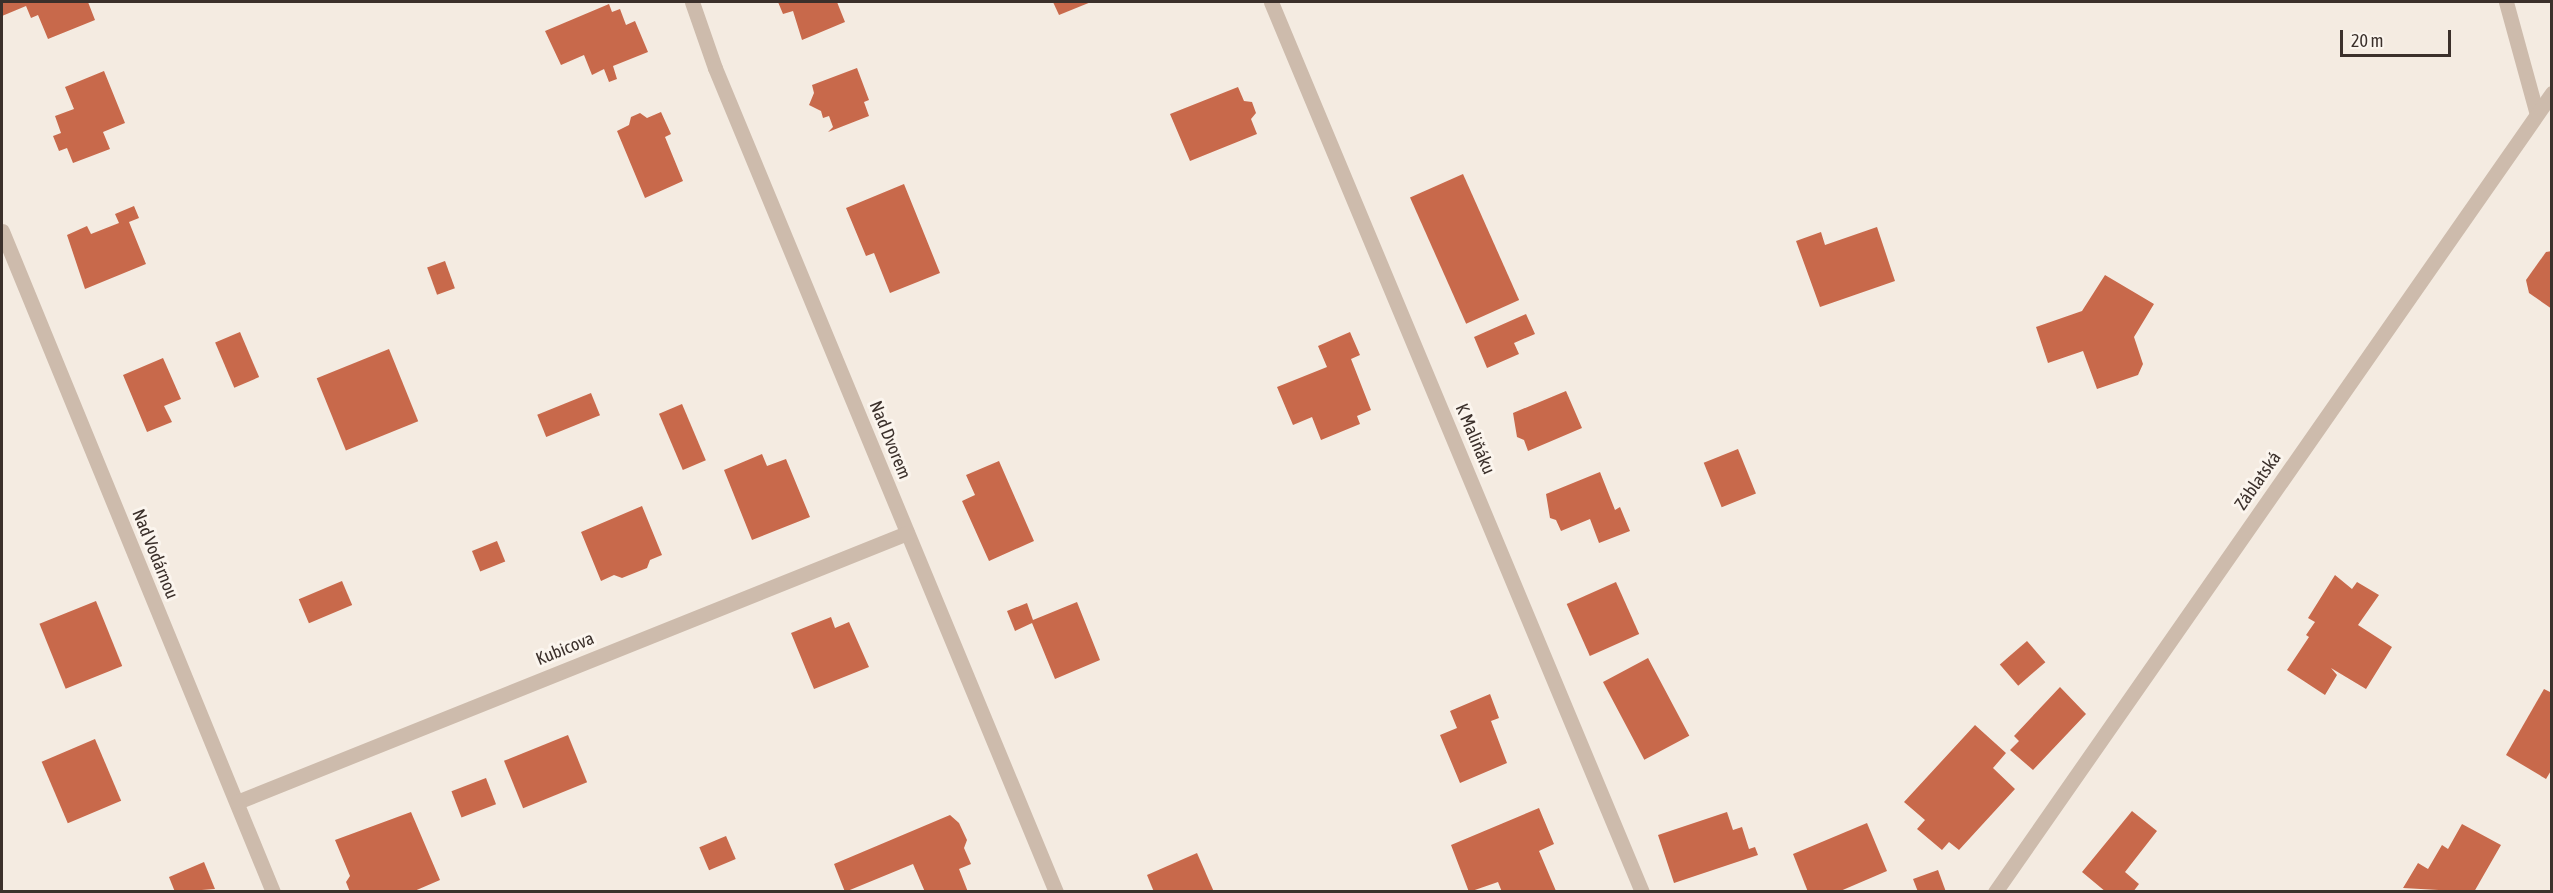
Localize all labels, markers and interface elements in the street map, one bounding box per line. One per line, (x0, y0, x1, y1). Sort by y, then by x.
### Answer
scale bar (2343, 18, 2454, 56)
text: 20 m (2351, 30, 2383, 51)
street label: Nad Dvorem (865, 398, 915, 482)
street label: K Maliňáku (1451, 401, 1499, 477)
street label: Záblatská (2230, 448, 2286, 514)
street label: Nad Vodárnou (127, 506, 183, 602)
street label: Kubicova (533, 628, 597, 670)

